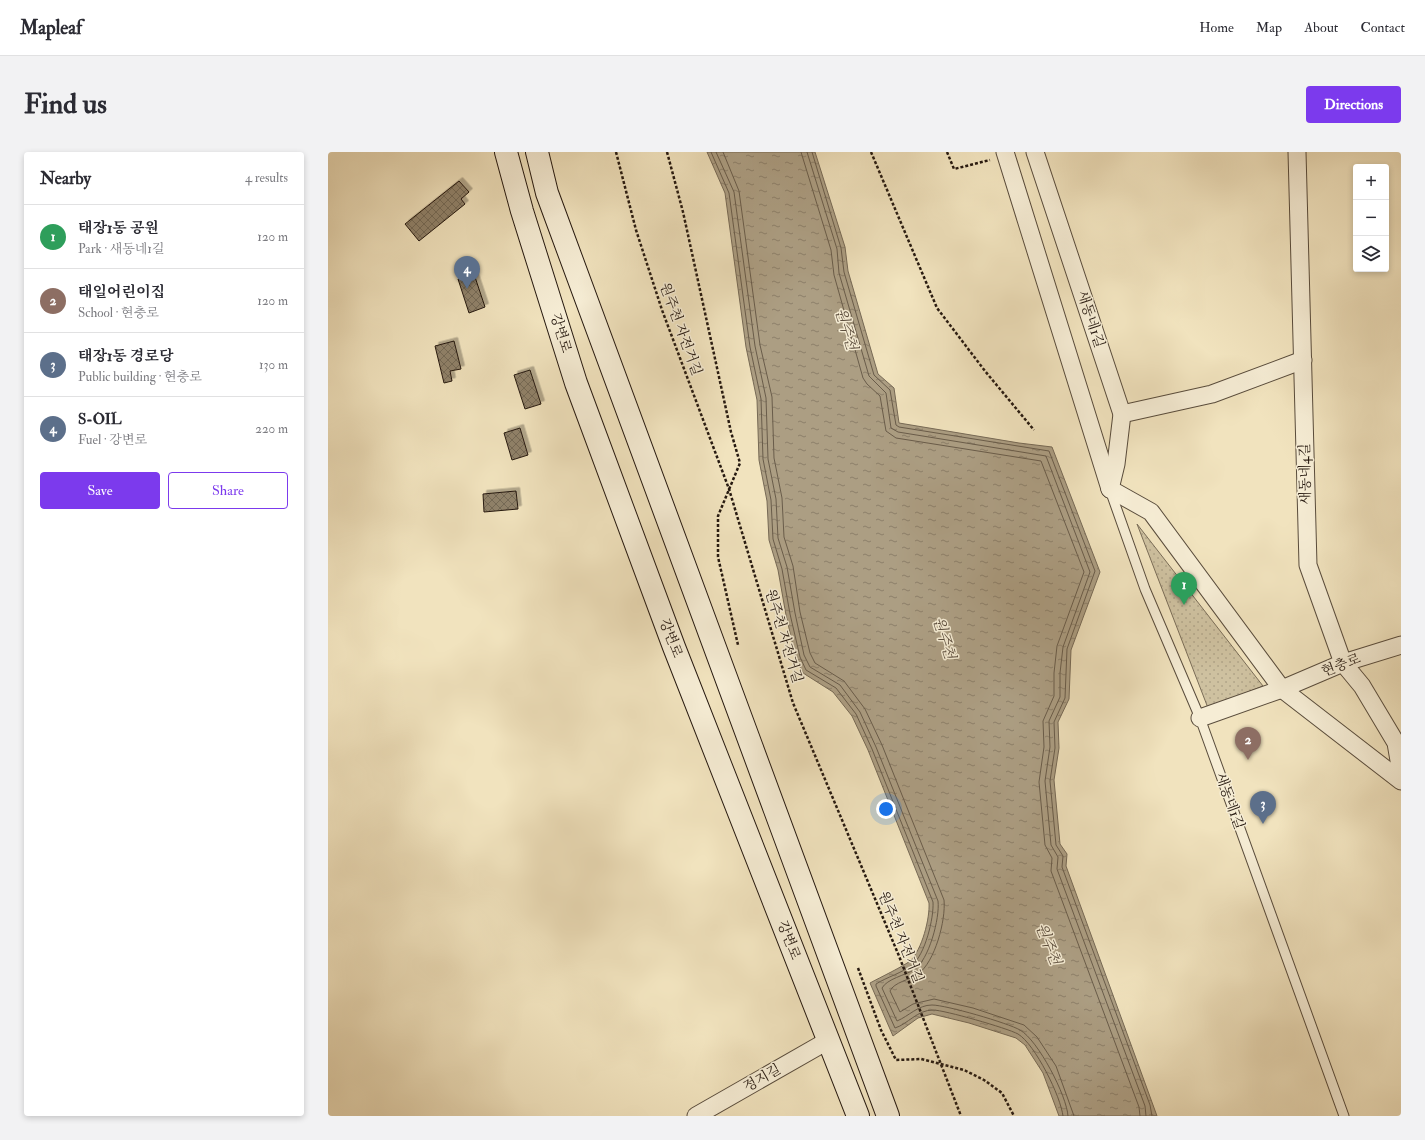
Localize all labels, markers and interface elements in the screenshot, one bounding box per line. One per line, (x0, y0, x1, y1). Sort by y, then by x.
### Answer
text: Mapleaf (20, 16, 82, 40)
text: Home (1199, 19, 1234, 36)
text: Map (1256, 19, 1282, 36)
text: About (1304, 19, 1338, 36)
text: Contact (1360, 19, 1405, 36)
button: Directions (1306, 86, 1401, 123)
text: Find us (24, 87, 107, 122)
map controls (1353, 164, 1389, 272)
button: + (1353, 164, 1389, 200)
text: Nearby (40, 168, 91, 189)
text: 4 results (245, 170, 288, 186)
button: − (1353, 200, 1389, 236)
text: 태장1동 공원 (78, 219, 159, 238)
text: 1 (51, 229, 55, 245)
text: 120 m (257, 229, 288, 245)
button: layers (1353, 236, 1389, 272)
text: Park · 새동네1길 (78, 241, 165, 257)
pin: 4 (454, 256, 480, 289)
street label: 원주천 자전거길 (656, 280, 706, 378)
text: 태일어린이집 (78, 283, 165, 302)
street label: 새동네1길 (1074, 288, 1108, 350)
text: 2 (50, 293, 56, 309)
text: 120 m (257, 293, 288, 309)
text: School · 현충로 (78, 305, 159, 321)
water label: 원주천 (831, 305, 862, 354)
street label: 강변로 (547, 311, 575, 355)
text: 태장1동 경로당 (78, 347, 173, 366)
text: 3 (51, 357, 56, 373)
text: 130 m (259, 357, 288, 373)
text: Public building · 현충로 (78, 369, 202, 385)
text: S-OIL (78, 410, 122, 429)
text: 4 (49, 421, 57, 437)
text: 220 m (255, 421, 288, 437)
text: Fuel · 강변로 (78, 432, 147, 448)
street label: 새동네4길 (1296, 443, 1314, 505)
button: Save (40, 472, 160, 509)
button: Share (168, 472, 288, 509)
pin: 1 (1171, 572, 1197, 605)
street label: 원주천 자전거길 (762, 587, 806, 685)
water label: 원주천 (929, 614, 960, 663)
street label: 강변로 (656, 616, 686, 660)
street label: 현충로 (1319, 650, 1363, 680)
pin: 2 (1235, 727, 1261, 760)
street label: 새동네1길 (1212, 770, 1248, 832)
pin: 3 (1250, 791, 1276, 824)
your location (876, 799, 896, 819)
street label: 원주천 자전거길 (875, 889, 927, 985)
street label: 강변로 (774, 918, 804, 962)
water label: 원주천 (1031, 920, 1066, 969)
street label: 정지길 (740, 1060, 784, 1096)

